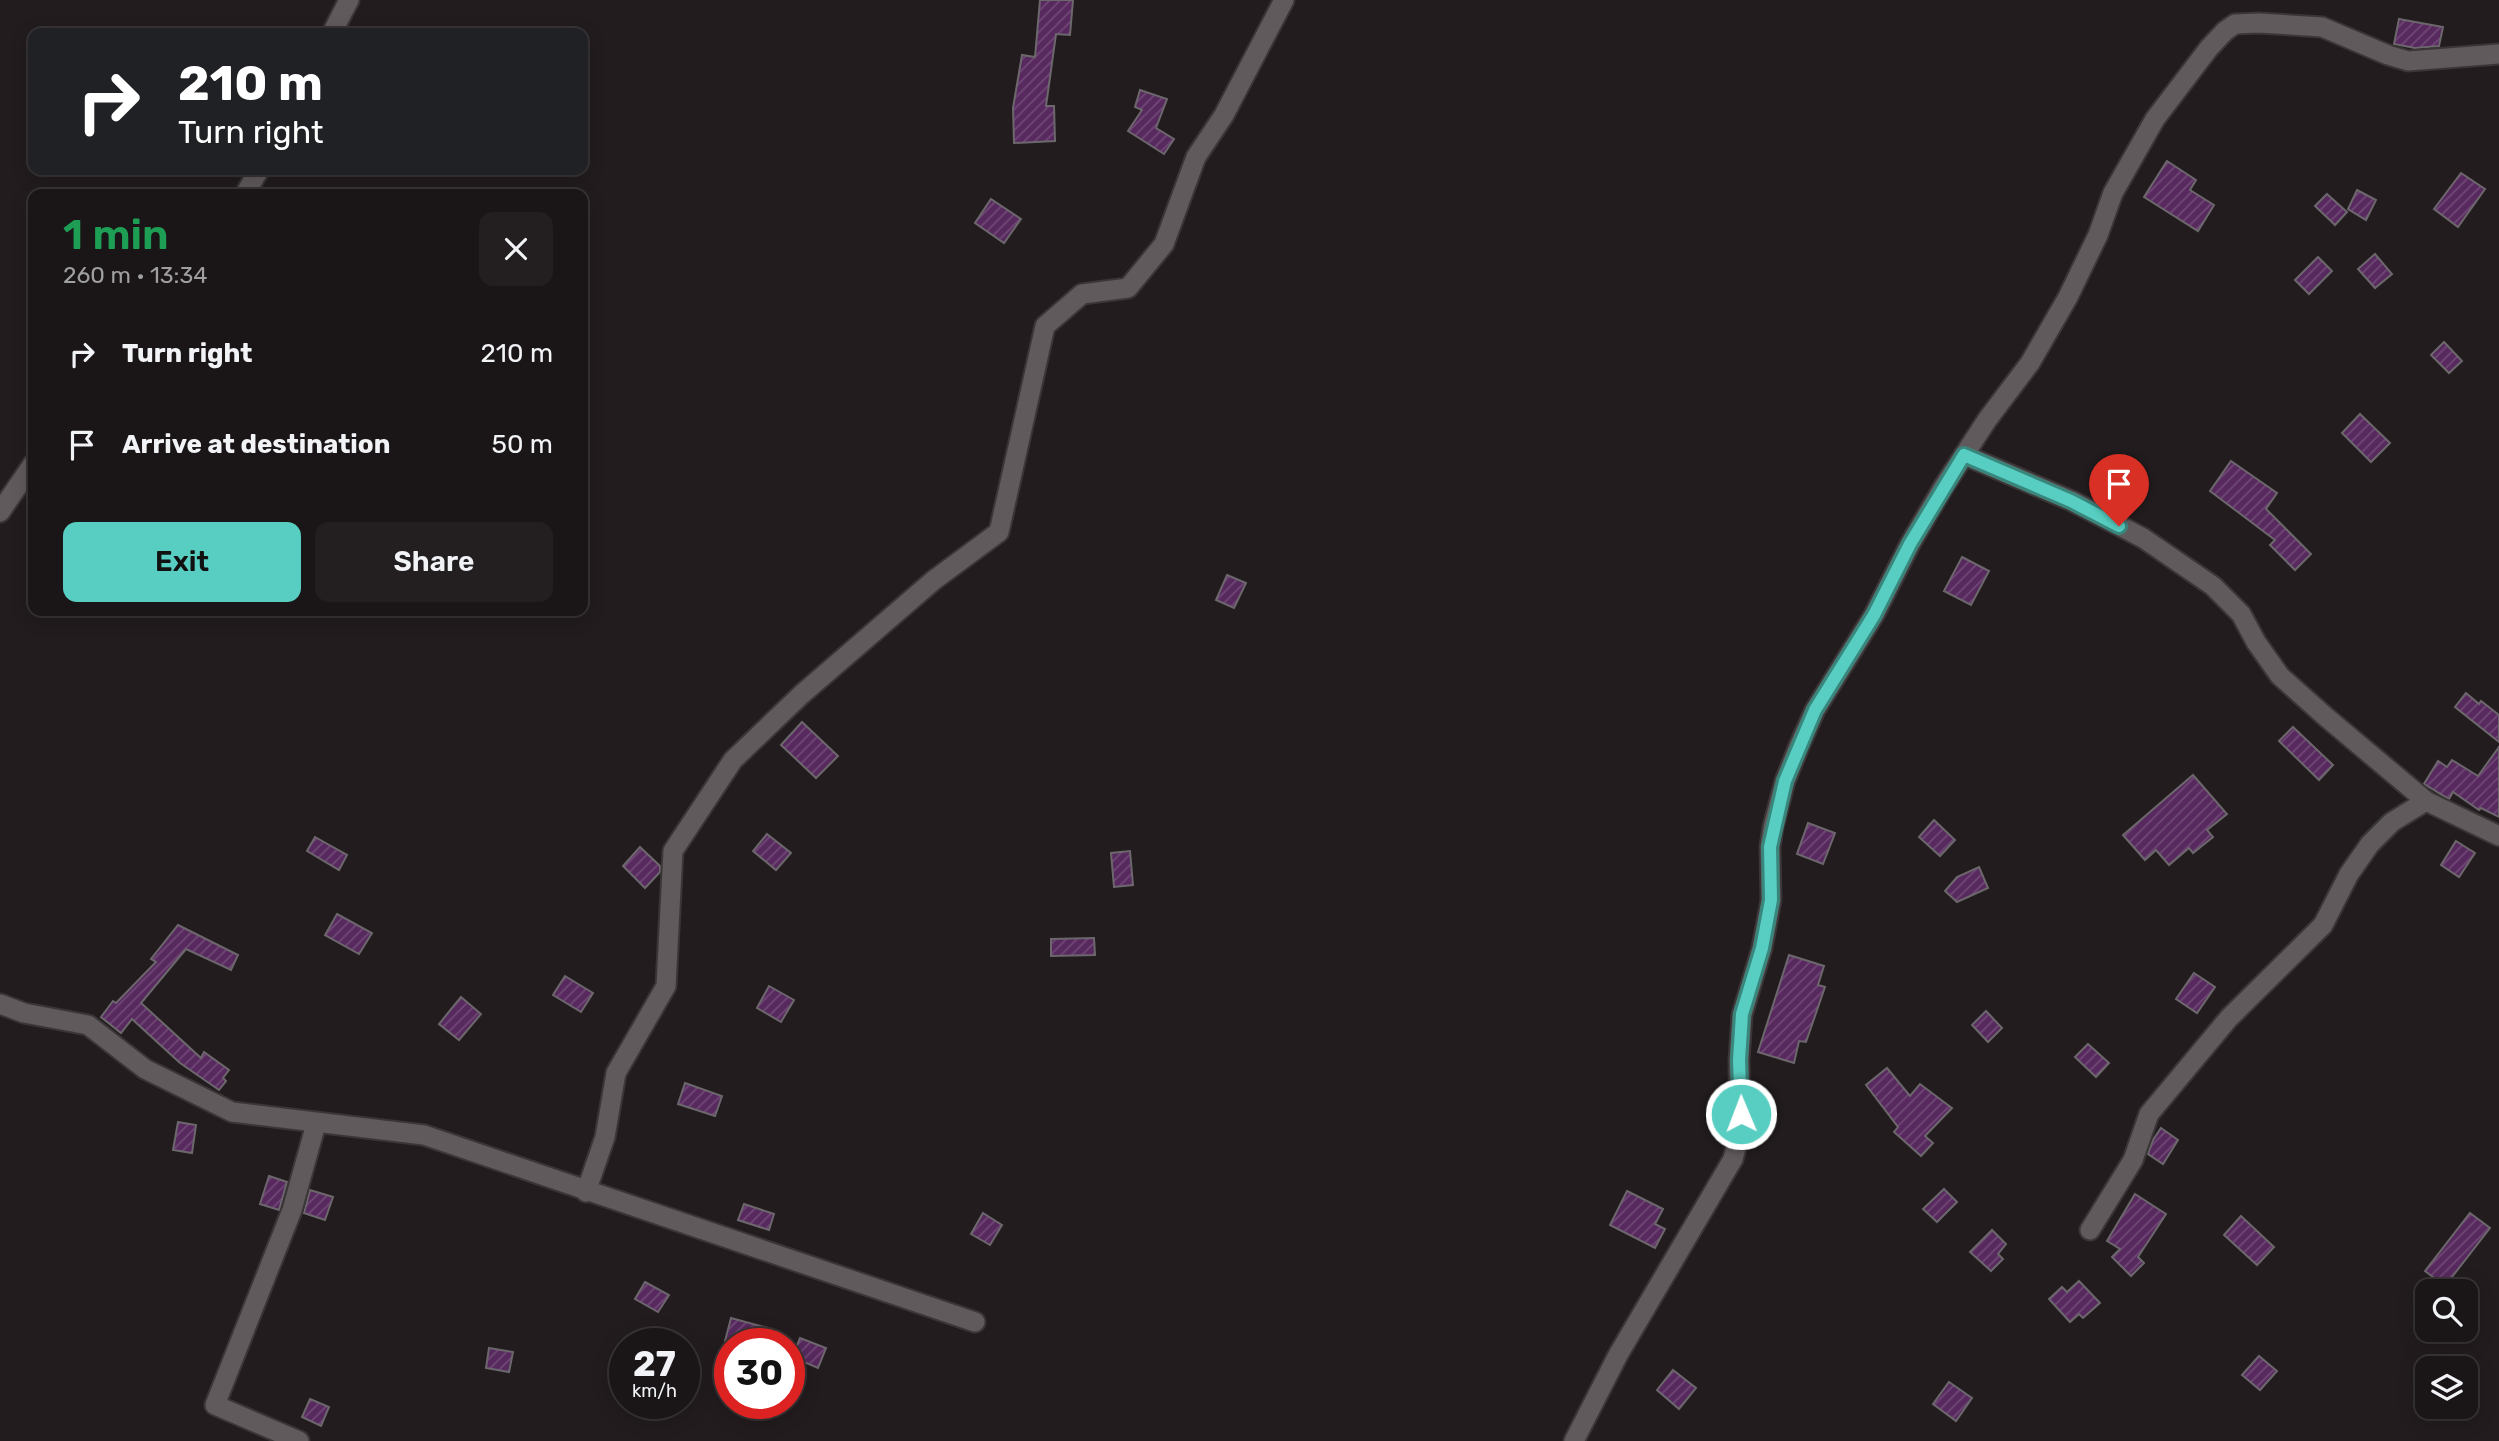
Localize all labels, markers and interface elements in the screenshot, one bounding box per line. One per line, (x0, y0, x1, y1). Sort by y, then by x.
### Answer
text: 210 m (178, 54, 323, 112)
icon: right (63, 56, 154, 147)
text: Turn right (178, 113, 323, 151)
text: 1 min (63, 210, 169, 260)
button: close (479, 212, 553, 286)
text: 260 m · 13:34 (63, 261, 208, 289)
icon: right (63, 335, 101, 373)
text: Turn right (122, 338, 252, 369)
text: 210 m (481, 338, 553, 369)
icon: arrive (63, 426, 101, 464)
text: Arrive at destination (122, 429, 390, 460)
text: 50 m (492, 429, 553, 460)
pin (2089, 454, 2149, 526)
icon: arrive (2100, 465, 2138, 503)
button: Exit (63, 522, 301, 602)
button: Share (315, 522, 553, 602)
position arrow (1704, 1077, 1778, 1151)
map controls (2415, 1279, 2478, 1419)
button: search (2415, 1279, 2478, 1342)
speed limit sign: 30 (714, 1328, 805, 1419)
text: 27 (633, 1343, 676, 1385)
button: layers (2415, 1356, 2478, 1419)
text: km/h (632, 1380, 677, 1402)

